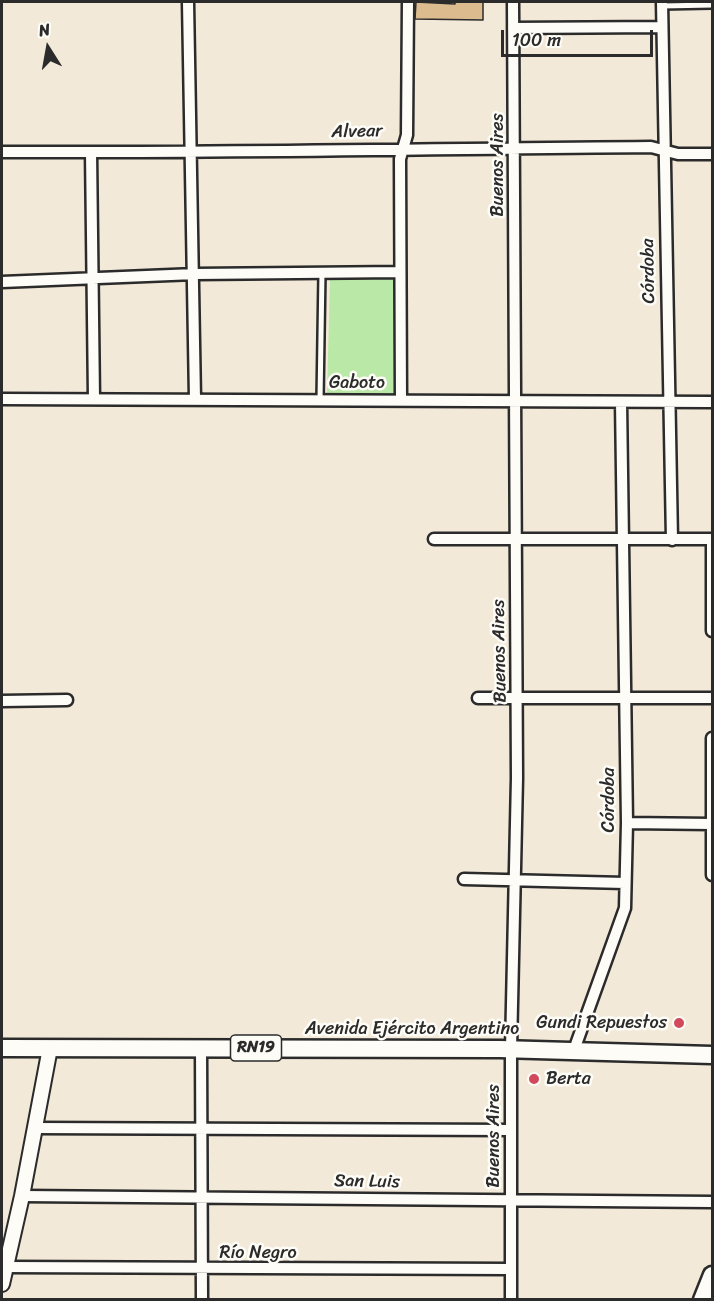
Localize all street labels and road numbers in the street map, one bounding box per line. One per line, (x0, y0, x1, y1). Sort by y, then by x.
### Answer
street label: Buenos Aires (487, 113, 509, 217)
street label: Alvear (331, 121, 383, 143)
street label: Córdoba (638, 238, 660, 304)
street label: Gaboto (329, 372, 385, 394)
street label: Buenos Aires (488, 599, 512, 703)
street label: Córdoba (598, 767, 620, 833)
street label: Avenida Ejército Argentino (305, 1018, 519, 1040)
road number: RN19 (230, 1035, 282, 1061)
street label: Buenos Aires (483, 1084, 505, 1188)
street label: San Luis (334, 1171, 400, 1193)
street label: Río Negro (219, 1242, 297, 1264)

